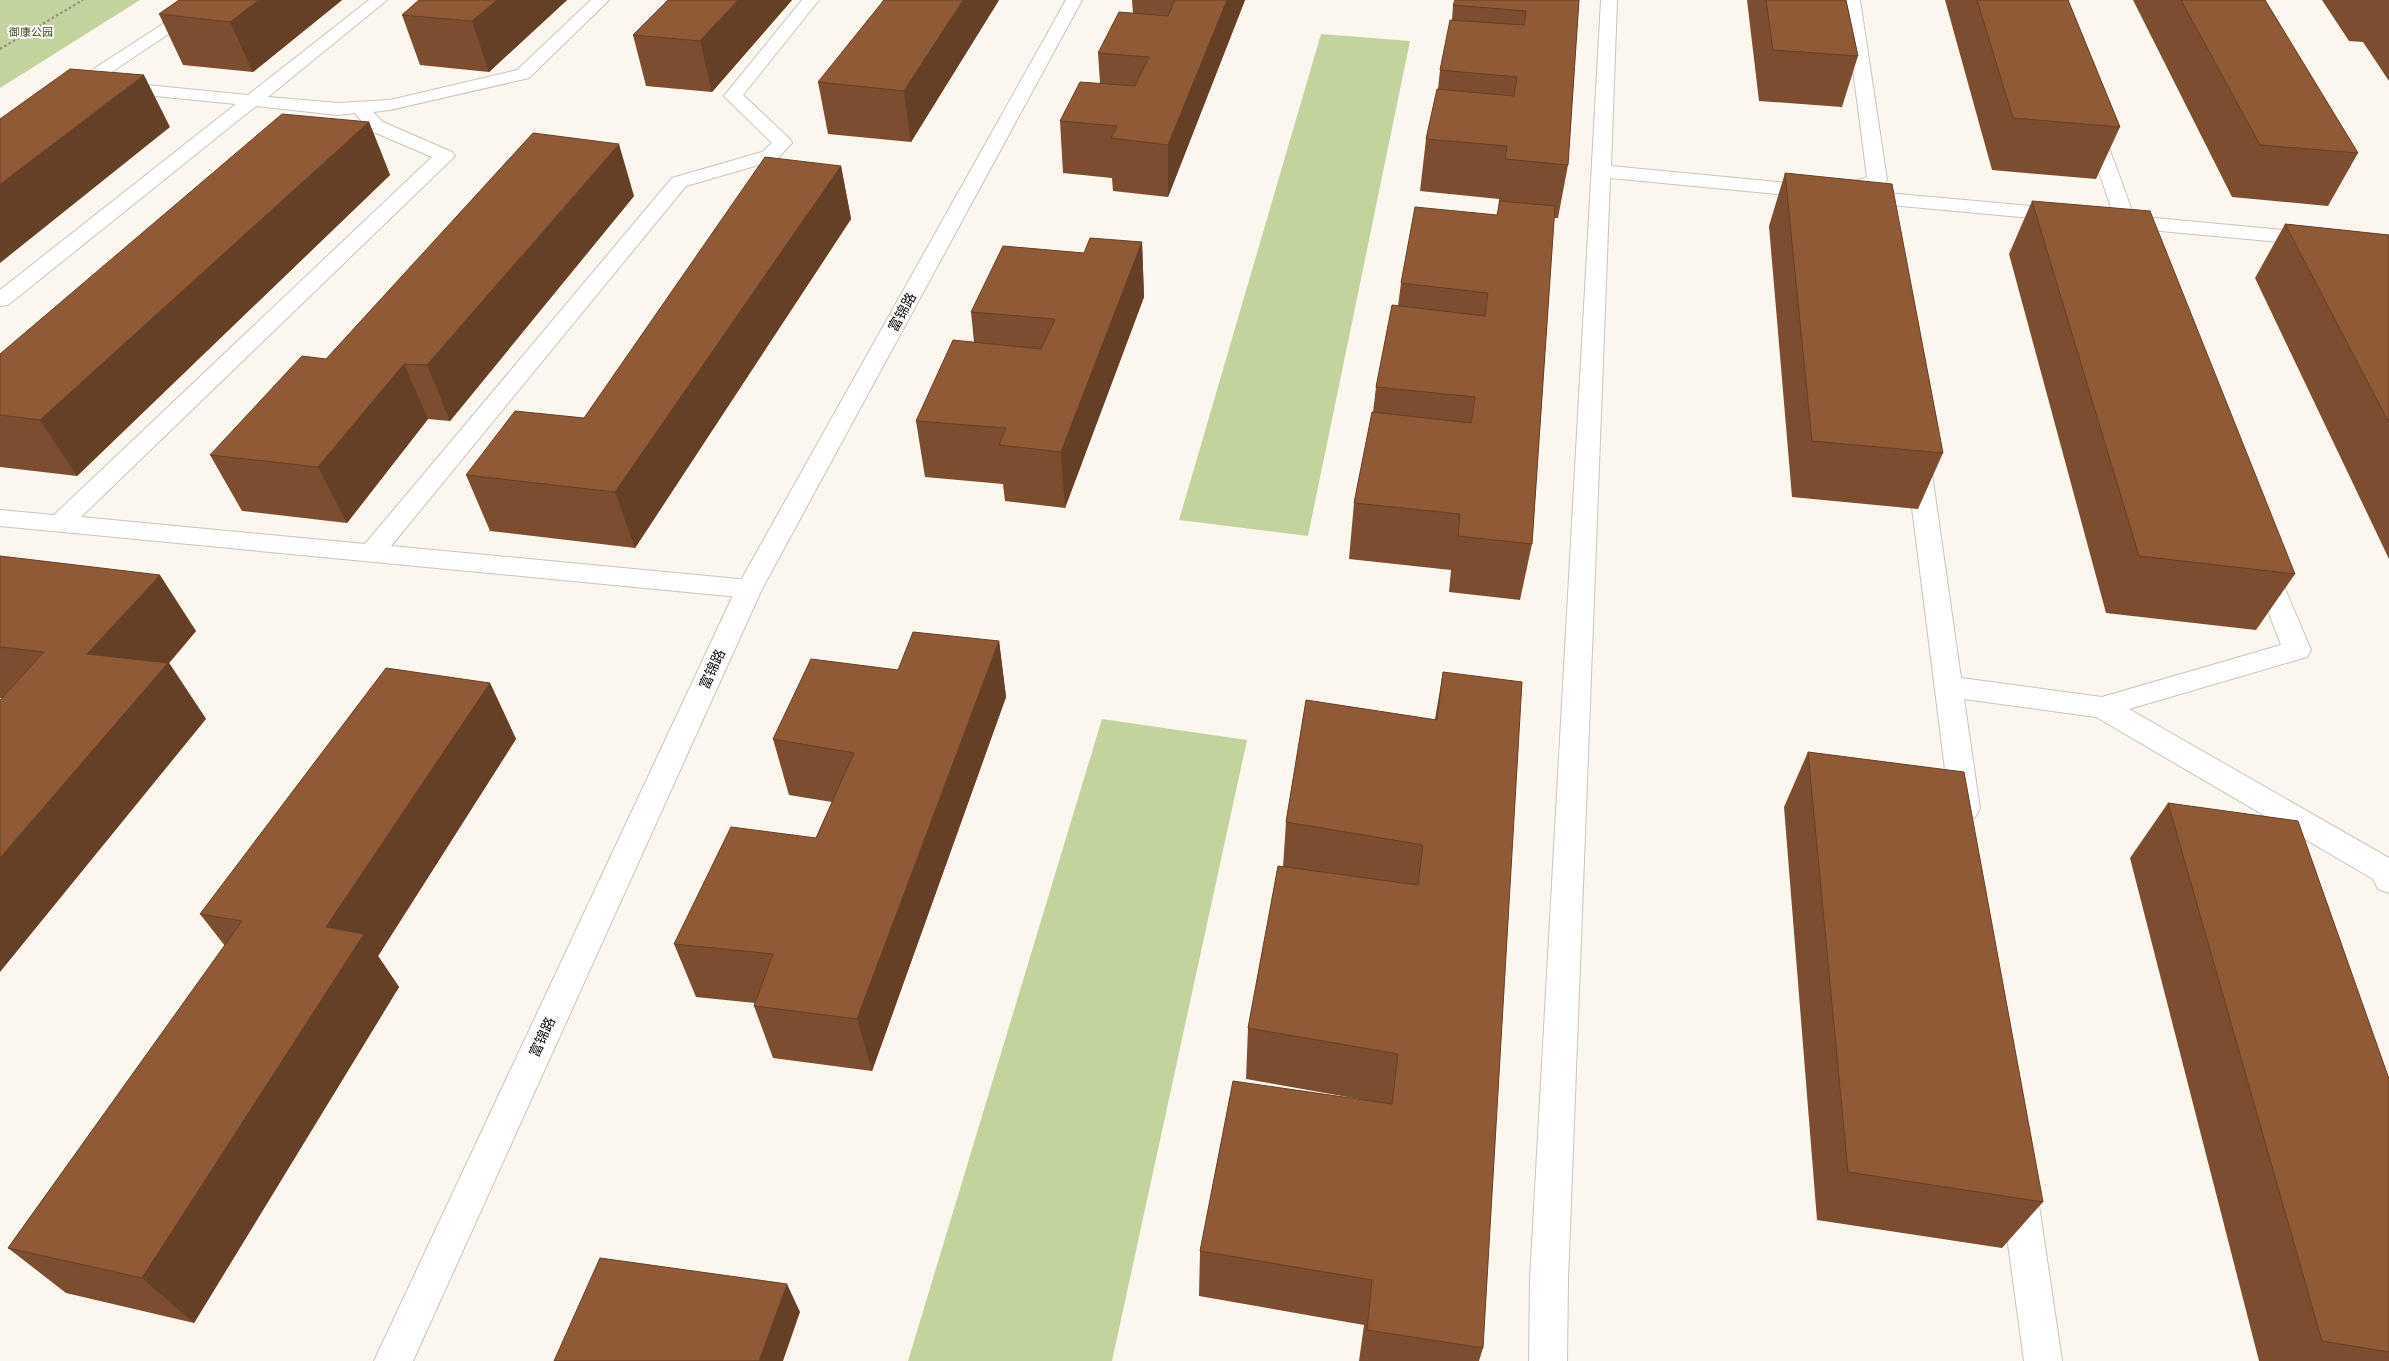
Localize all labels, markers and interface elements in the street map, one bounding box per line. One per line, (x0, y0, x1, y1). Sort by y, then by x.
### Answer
park label: 御康公园 (8, 25, 53, 40)
street label: 富锦路 (884, 289, 922, 336)
street label: 富锦路 (695, 646, 731, 693)
street label: 富锦路 (525, 1014, 561, 1061)

